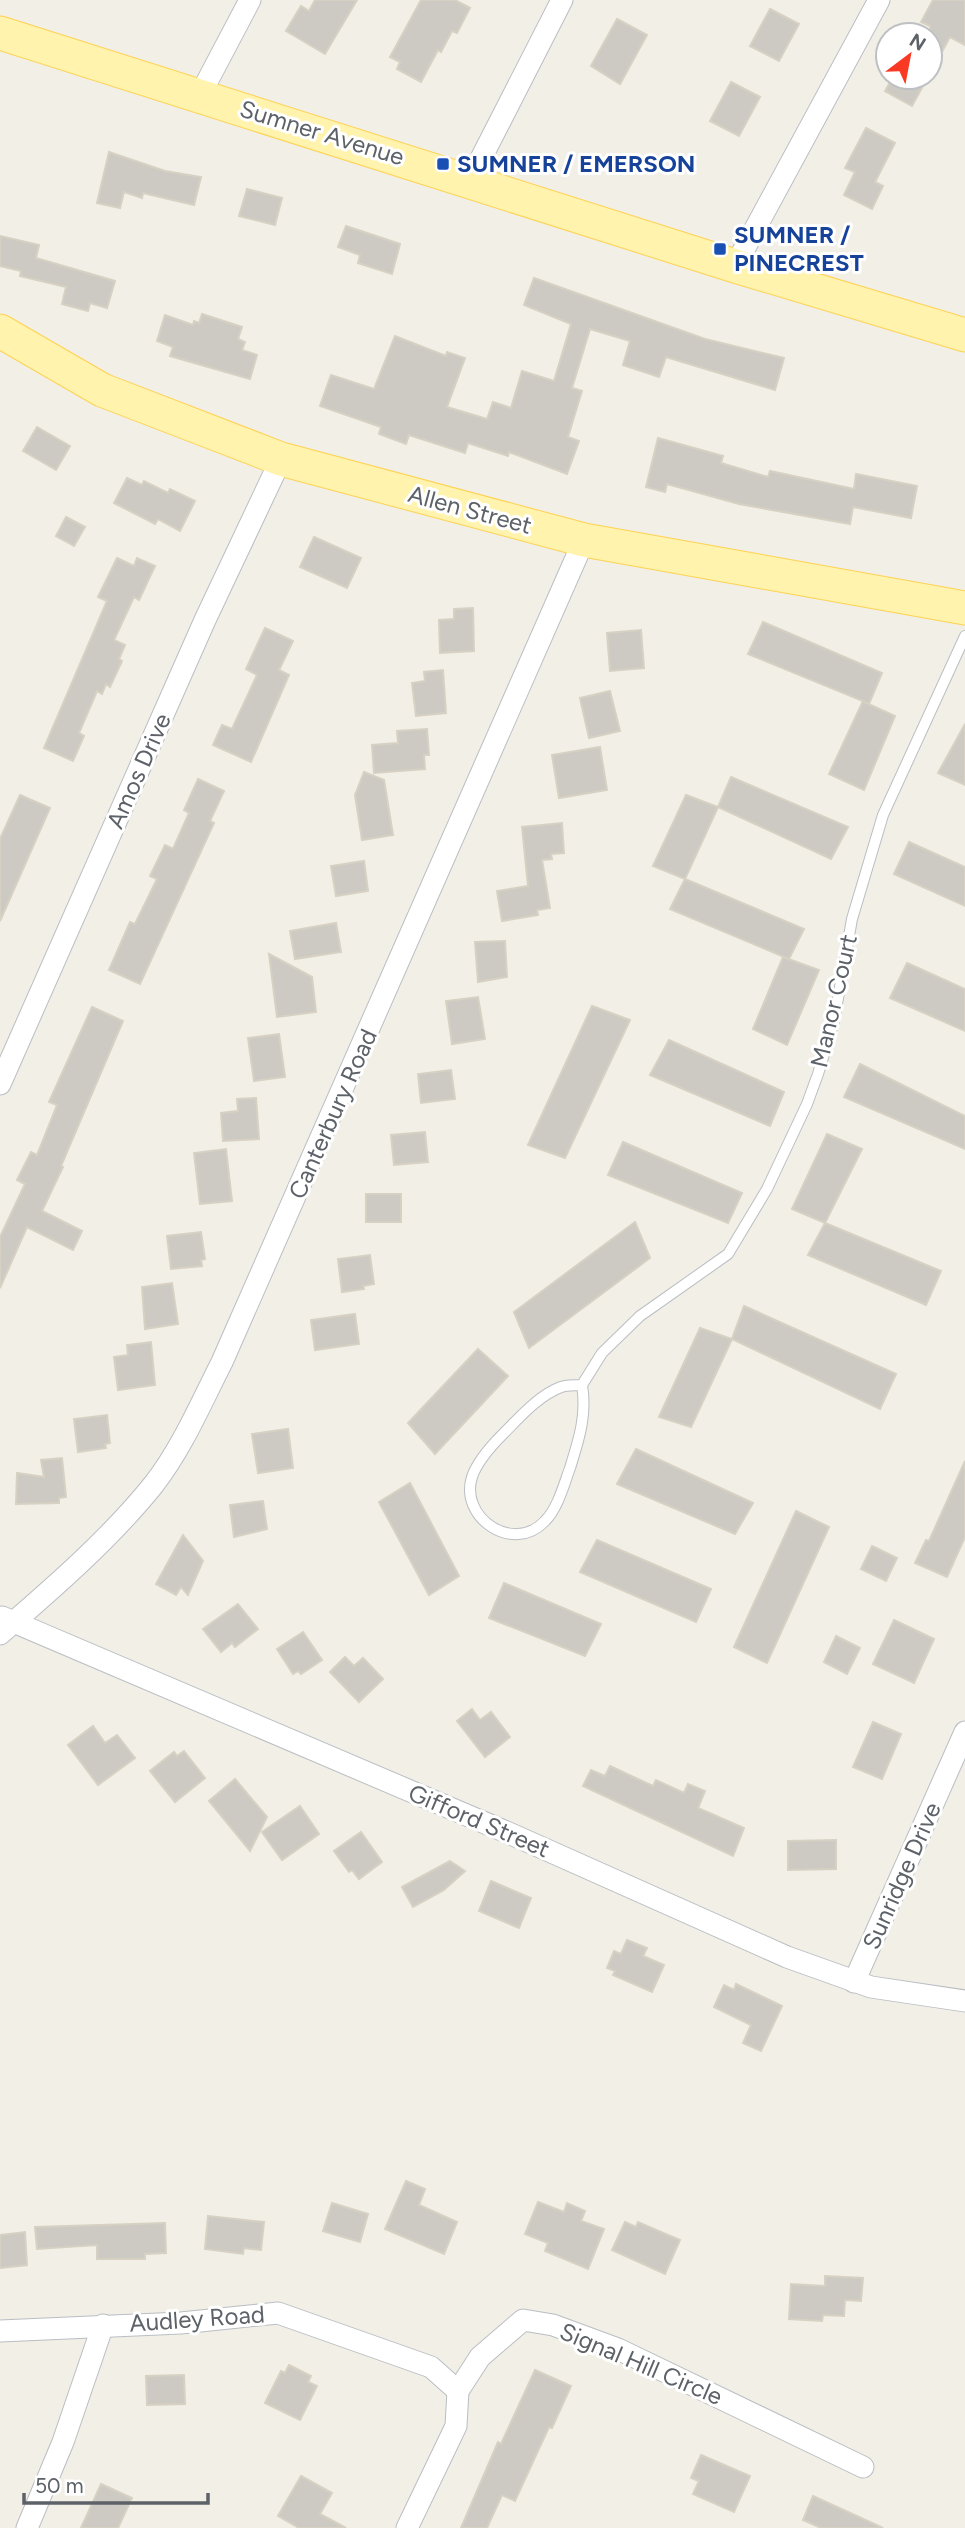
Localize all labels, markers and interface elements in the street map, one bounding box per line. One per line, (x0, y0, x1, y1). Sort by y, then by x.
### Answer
north arrow (874, 21, 944, 91)
text: N (905, 28, 930, 56)
street label: Sumner Avenue (237, 94, 408, 171)
place label: SUMNER / EMERSON (457, 149, 695, 178)
marker: SUMNER / EMERSON (435, 156, 451, 172)
place label: SUMNER / PINECREST (734, 220, 864, 277)
marker: SUMNER / PINECREST (712, 241, 728, 257)
street label: Allen Street (405, 479, 535, 540)
street label: Amos Drive (100, 709, 177, 833)
street label: Manor Court (804, 932, 863, 1070)
street label: Canterbury Road (282, 1025, 383, 1203)
street label: Gifford Street (404, 1778, 554, 1863)
street label: Sunridge Drive (856, 1798, 947, 1954)
street label: Audley Road (128, 2299, 266, 2338)
street label: Signal Hill Circle (556, 2316, 727, 2411)
scale bar (24, 2462, 208, 2506)
text: 50 m (35, 2473, 84, 2498)

